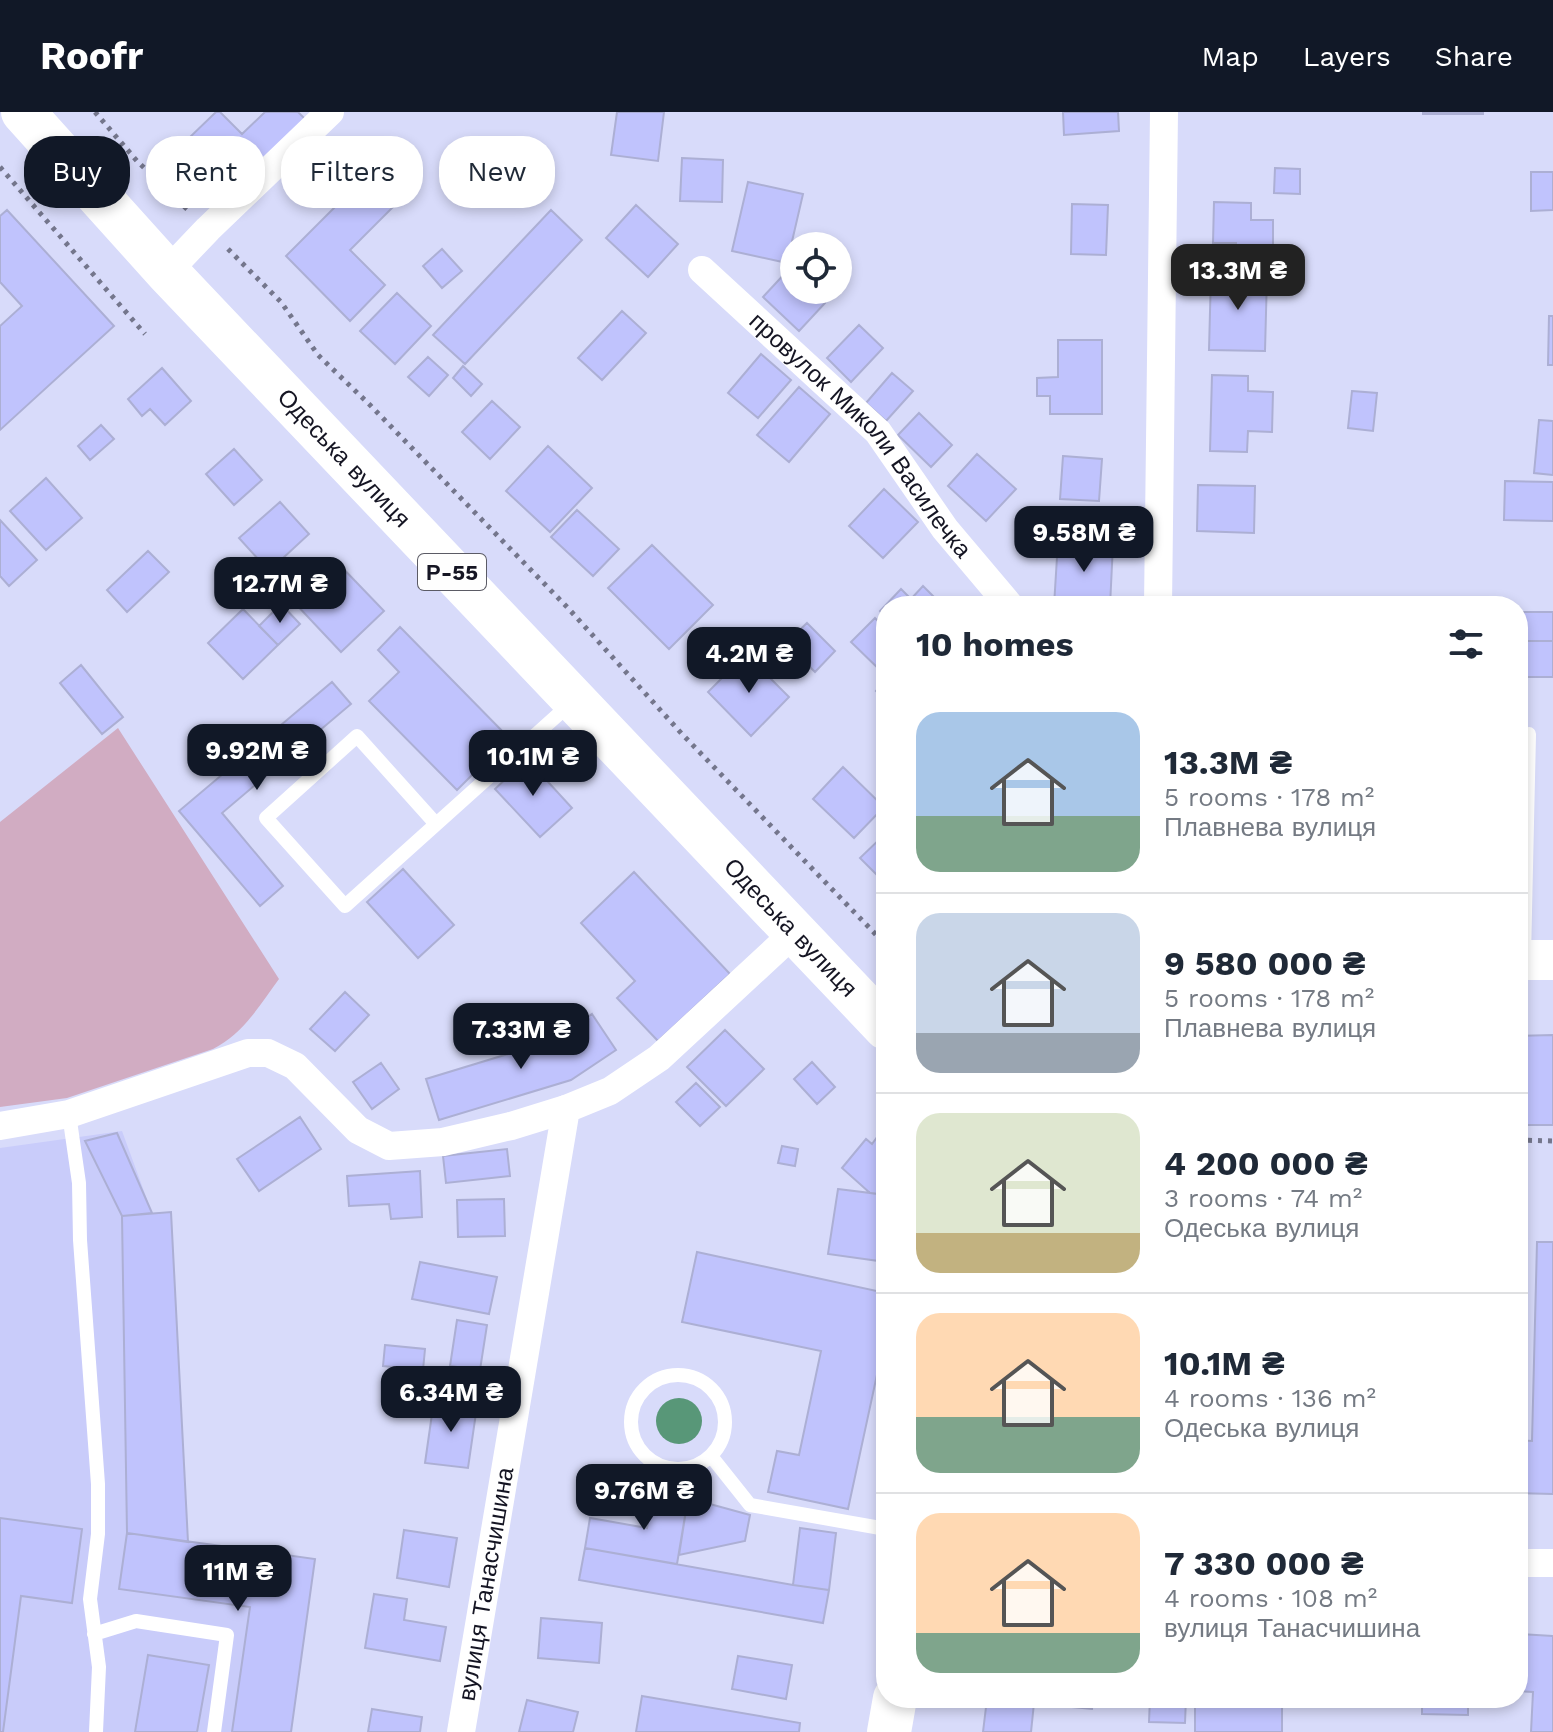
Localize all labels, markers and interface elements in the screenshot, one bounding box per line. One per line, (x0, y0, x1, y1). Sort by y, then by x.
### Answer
text: Roofr (40, 34, 143, 78)
text: Map (1202, 40, 1259, 73)
text: Layers (1303, 40, 1391, 73)
text: Share (1435, 40, 1513, 73)
chip: Buy (24, 136, 130, 208)
chip: Rent (146, 136, 265, 208)
chip: Filters (281, 136, 423, 208)
chip: New (439, 136, 555, 208)
map controls (780, 232, 852, 304)
button: locate (780, 232, 852, 304)
pin: 13.3M ₴ (1164, 244, 1312, 312)
text: 13.3M ₴ (1189, 255, 1287, 285)
street label: провулок Миколи Василечка (744, 307, 978, 564)
street label: Одеська вулиця (272, 383, 416, 533)
pin: 9.58M ₴ (1010, 506, 1158, 574)
text: 9.58M ₴ (1032, 517, 1136, 547)
road number: Р-55 (418, 554, 486, 590)
pin: 12.7M ₴ (206, 557, 354, 625)
text: 12.7M ₴ (232, 568, 328, 598)
icon: filters (1444, 622, 1488, 666)
text: 10 homes (916, 624, 1074, 664)
pin: 4.2M ₴ (684, 627, 814, 695)
text: 4.2M ₴ (705, 638, 793, 668)
pin: 9.92M ₴ (183, 724, 331, 792)
pin: 10.1M ₴ (459, 730, 607, 798)
text: 9.92M ₴ (205, 735, 309, 765)
text: 10.1M ₴ (487, 741, 579, 771)
text: 13.3M ₴ (1164, 742, 1292, 782)
icon: home (980, 744, 1076, 840)
text: 5 rooms · 178 m² (1164, 782, 1374, 812)
text: Плавнева вулиця (1164, 812, 1376, 842)
street label: Одеська вулиця (718, 853, 863, 1003)
text: 9 580 000 ₴ (1164, 943, 1366, 983)
icon: home (980, 945, 1076, 1041)
text: 5 rooms · 178 m² (1164, 983, 1374, 1013)
pin: 7.33M ₴ (447, 1003, 595, 1071)
text: Плавнева вулиця (1164, 1013, 1376, 1043)
text: 7.33M ₴ (471, 1014, 571, 1044)
text: 4 200 000 ₴ (1164, 1143, 1368, 1183)
icon: home (980, 1145, 1076, 1241)
text: 3 rooms · 74 m² (1164, 1183, 1362, 1213)
text: Одеська вулиця (1164, 1213, 1359, 1243)
text: 10.1M ₴ (1164, 1343, 1285, 1383)
icon: home (980, 1345, 1076, 1441)
pin: 6.34M ₴ (377, 1366, 525, 1434)
text: 6.34M ₴ (399, 1377, 503, 1407)
text: 4 rooms · 136 m² (1164, 1383, 1376, 1413)
text: Одеська вулиця (1164, 1413, 1359, 1443)
street label: вулиця Танасчишина (452, 1464, 520, 1703)
pin: 9.76M ₴ (570, 1464, 718, 1532)
text: 9.76M ₴ (594, 1475, 694, 1505)
text: 7 330 000 ₴ (1164, 1543, 1364, 1583)
pin: 11M ₴ (182, 1545, 294, 1613)
icon: home (980, 1545, 1076, 1641)
text: 11M ₴ (203, 1556, 273, 1586)
text: 4 rooms · 108 m² (1164, 1583, 1377, 1613)
text: вулиця Танасчишина (1164, 1613, 1420, 1643)

